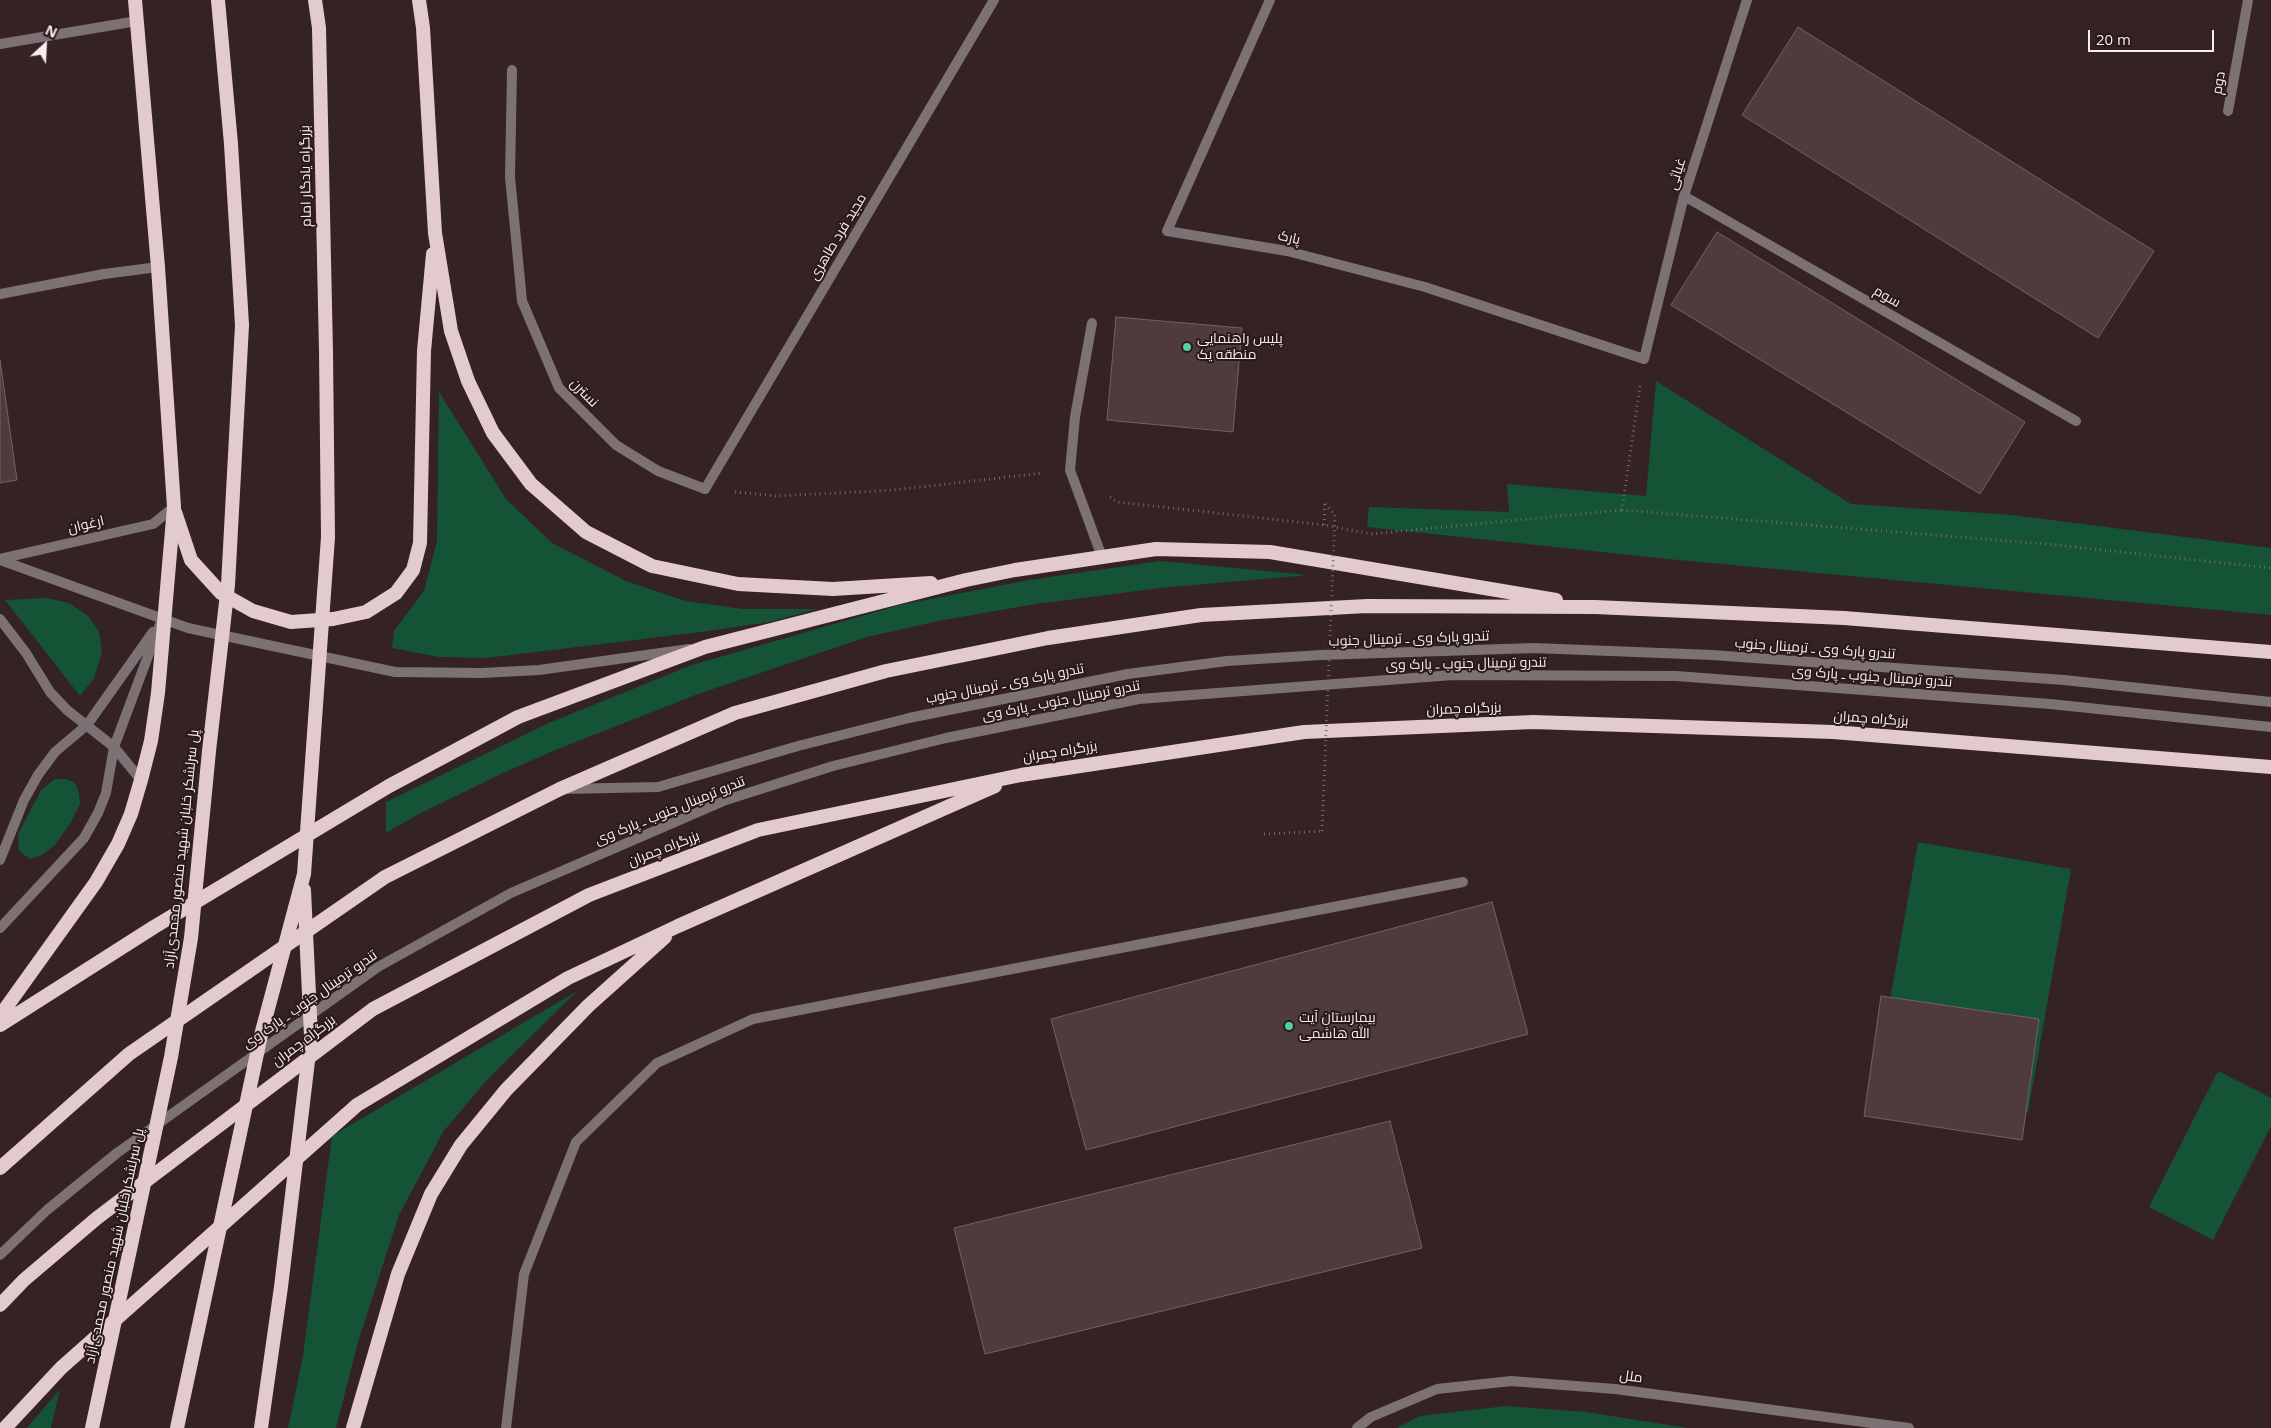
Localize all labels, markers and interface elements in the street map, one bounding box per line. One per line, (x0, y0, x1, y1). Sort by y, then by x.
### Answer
north arrow (20, 20, 70, 70)
text: N (42, 20, 61, 42)
scale bar (2091, 20, 2217, 52)
text: 20 m (2096, 29, 2131, 49)
street label: دوم (2209, 70, 2229, 96)
street label: بزرگراه یادگار امام (297, 125, 315, 227)
street label: غیاثی (1664, 156, 1690, 192)
street label: مجید فرد طاهری (806, 191, 870, 283)
street label: پارک (1276, 227, 1302, 249)
street label: سوم (1870, 283, 1904, 311)
place label: پلیس راهنمایی منطقه یک (1197, 331, 1283, 364)
marker: پلیس راهنمایی منطقه یک (1181, 341, 1193, 353)
street label: نسترن (566, 375, 602, 411)
street label: ارغوان (66, 513, 106, 537)
street label: تندرو پارک وی ـ ترمینال جنوب (1328, 628, 1490, 650)
street label: تندرو پارک وی ـ ترمینال جنوب (1734, 635, 1896, 663)
street label: تندرو ترمینال جنوب ـ پارک وی (1386, 654, 1546, 674)
street label: تندرو پارک وی ـ ترمینال جنوب (925, 660, 1085, 708)
street label: تندرو ترمینال جنوب ـ پارک وی (1791, 663, 1953, 691)
street label: تندرو ترمینال جنوب ـ پارک وی (981, 677, 1141, 725)
street label: بزرگراه چمران (1426, 699, 1502, 719)
street label: بزرگراه چمران (1833, 708, 1909, 730)
street label: پل سرلشکر خلبان شهید منصور محمدی‌آزاد (161, 729, 203, 969)
street label: بزرگراه چمران (1021, 738, 1099, 766)
street label: تندرو ترمینال جنوب ـ پارک وی (592, 773, 748, 849)
street label: بزرگراه چمران (626, 828, 702, 870)
street label: تندرو ترمینال جنوب ـ پارک وی (239, 947, 381, 1053)
place label: بیمارستان آیت الله هاشمی (1299, 1010, 1376, 1042)
street label: بزرگراه چمران (269, 1012, 339, 1070)
marker: بیمارستان آیت الله هاشمی (1283, 1020, 1295, 1032)
street label: پل سرلشکر خلبان شهید منصور محمدی‌آزاد (82, 1127, 148, 1365)
street label: ملل (1618, 1367, 1644, 1387)

